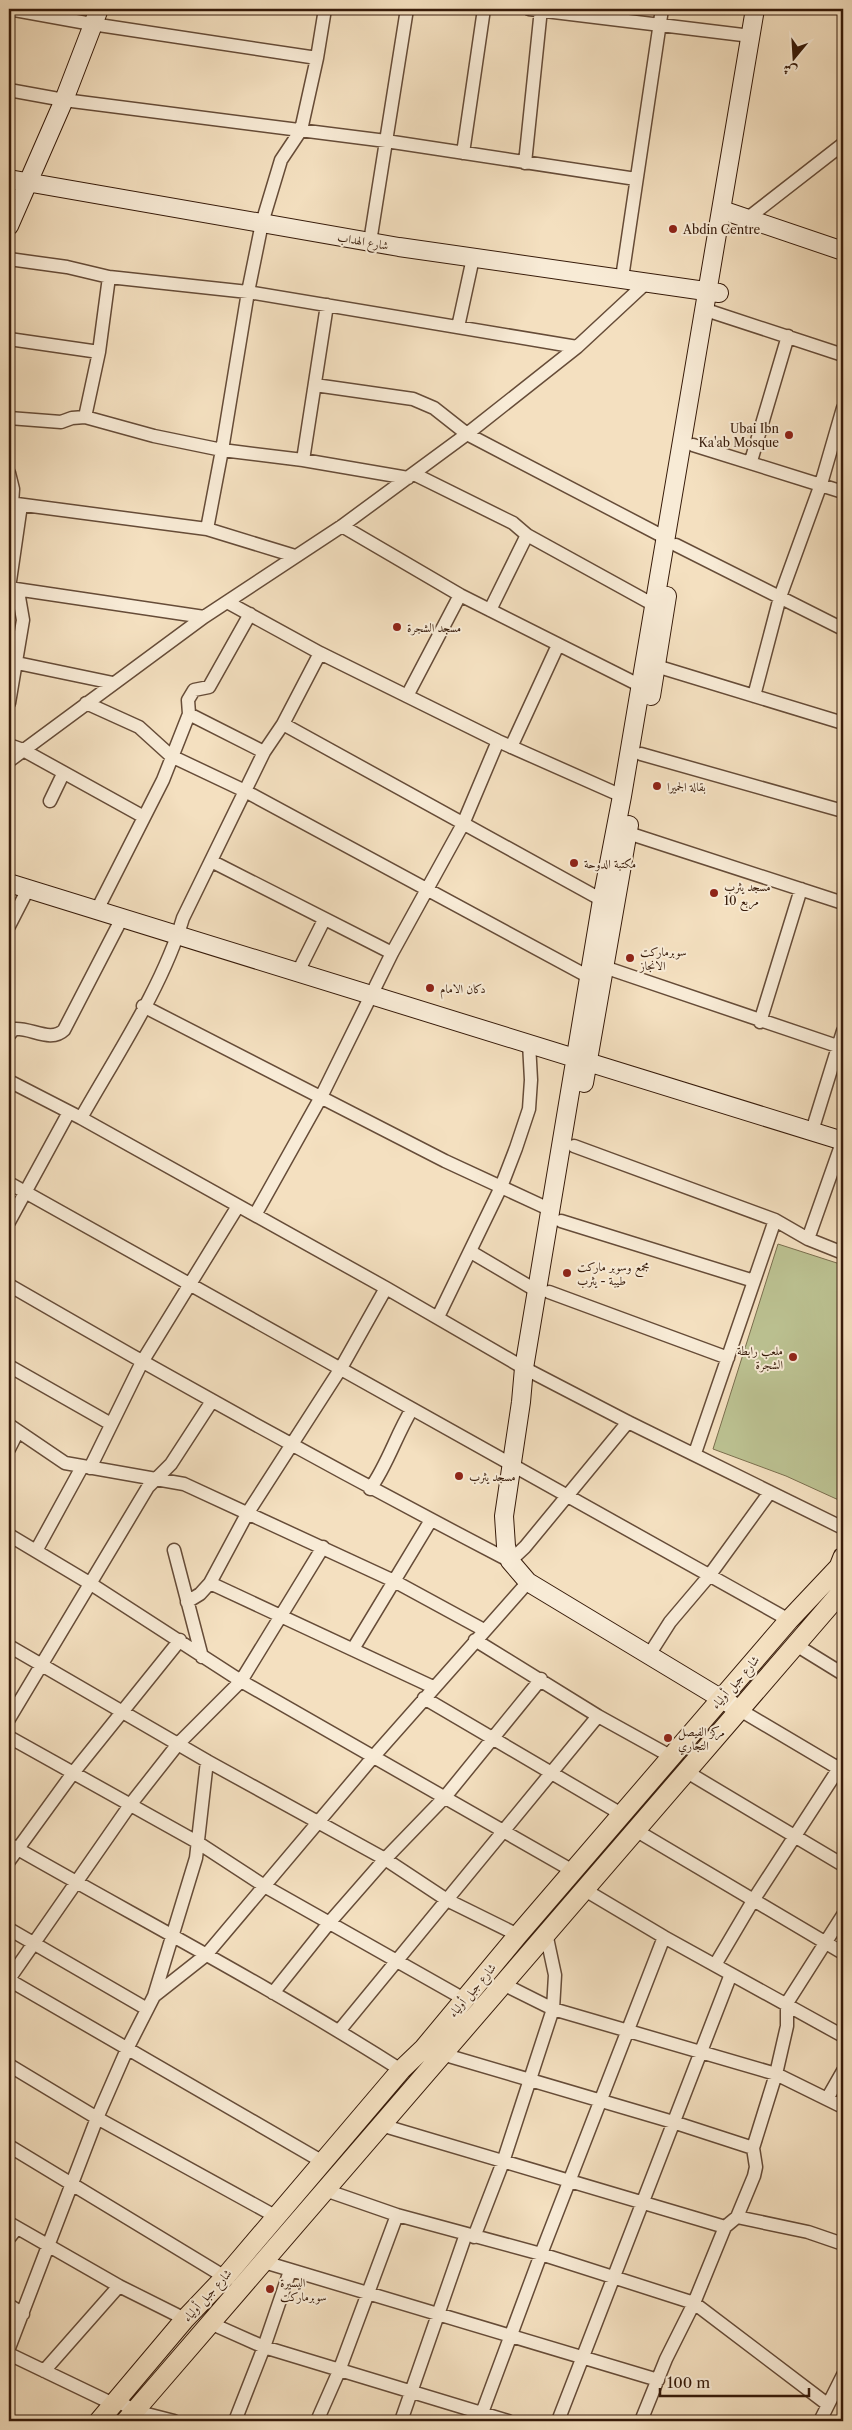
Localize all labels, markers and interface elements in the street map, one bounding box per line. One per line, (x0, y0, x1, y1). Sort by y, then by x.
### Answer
north arrow (770, 32, 820, 82)
text: ش (780, 60, 799, 81)
place label: Abdin Centre (682, 222, 760, 237)
marker: Abdin Centre (667, 223, 679, 235)
street label: شارع الهداب (336, 229, 390, 257)
place label: Ubai Ibn Ka'ab Mosque (699, 421, 779, 450)
marker: Ubai Ibn Ka'ab Mosque (783, 429, 795, 441)
place label: مسجد الشجرة (407, 620, 461, 636)
marker: مسجد الشجرة (391, 621, 403, 633)
place label: بقالة الجميرا (667, 779, 706, 794)
marker: بقالة الجميرا (651, 780, 663, 792)
place label: مكتبة الدوحة (584, 856, 636, 872)
marker: مكتبة الدوحة (568, 857, 580, 869)
place label: مسجد يثرب مربع 10 (724, 879, 771, 912)
marker: مسجد يثرب مربع 10 (708, 887, 720, 899)
place label: سوبرماركت الانجاز (639, 944, 687, 973)
marker: سوبرماركت الانجاز (624, 952, 636, 964)
place label: دكان الامام (440, 981, 486, 1000)
marker: دكان الامام (424, 982, 436, 994)
place label: مجمع وسوبر ماركت طيبة - يثرب (577, 1259, 649, 1289)
marker: مجمع وسوبر ماركت طيبة - يثرب (561, 1267, 573, 1279)
place label: ملعب رابطة الشجرة (737, 1343, 783, 1373)
marker: ملعب رابطة الشجرة (787, 1351, 799, 1363)
place label: مسجد يثرب (469, 1469, 516, 1485)
marker: مسجد يثرب (453, 1470, 465, 1482)
street label: شارع جبل أولياء (708, 1652, 765, 1714)
place label: مركز الفيصل التجاري (678, 1724, 725, 1756)
marker: مركز الفيصل التجاري (662, 1732, 674, 1744)
street label: شارع جبل أولياء (445, 1960, 502, 2023)
street label: شارع جبل أولياء (179, 2265, 238, 2327)
place label: اليسيرة سوبرماركت (280, 2275, 327, 2305)
marker: اليسيرة سوبرماركت (264, 2283, 276, 2295)
scale bar (660, 2365, 808, 2397)
text: 100 m (667, 2373, 710, 2392)

